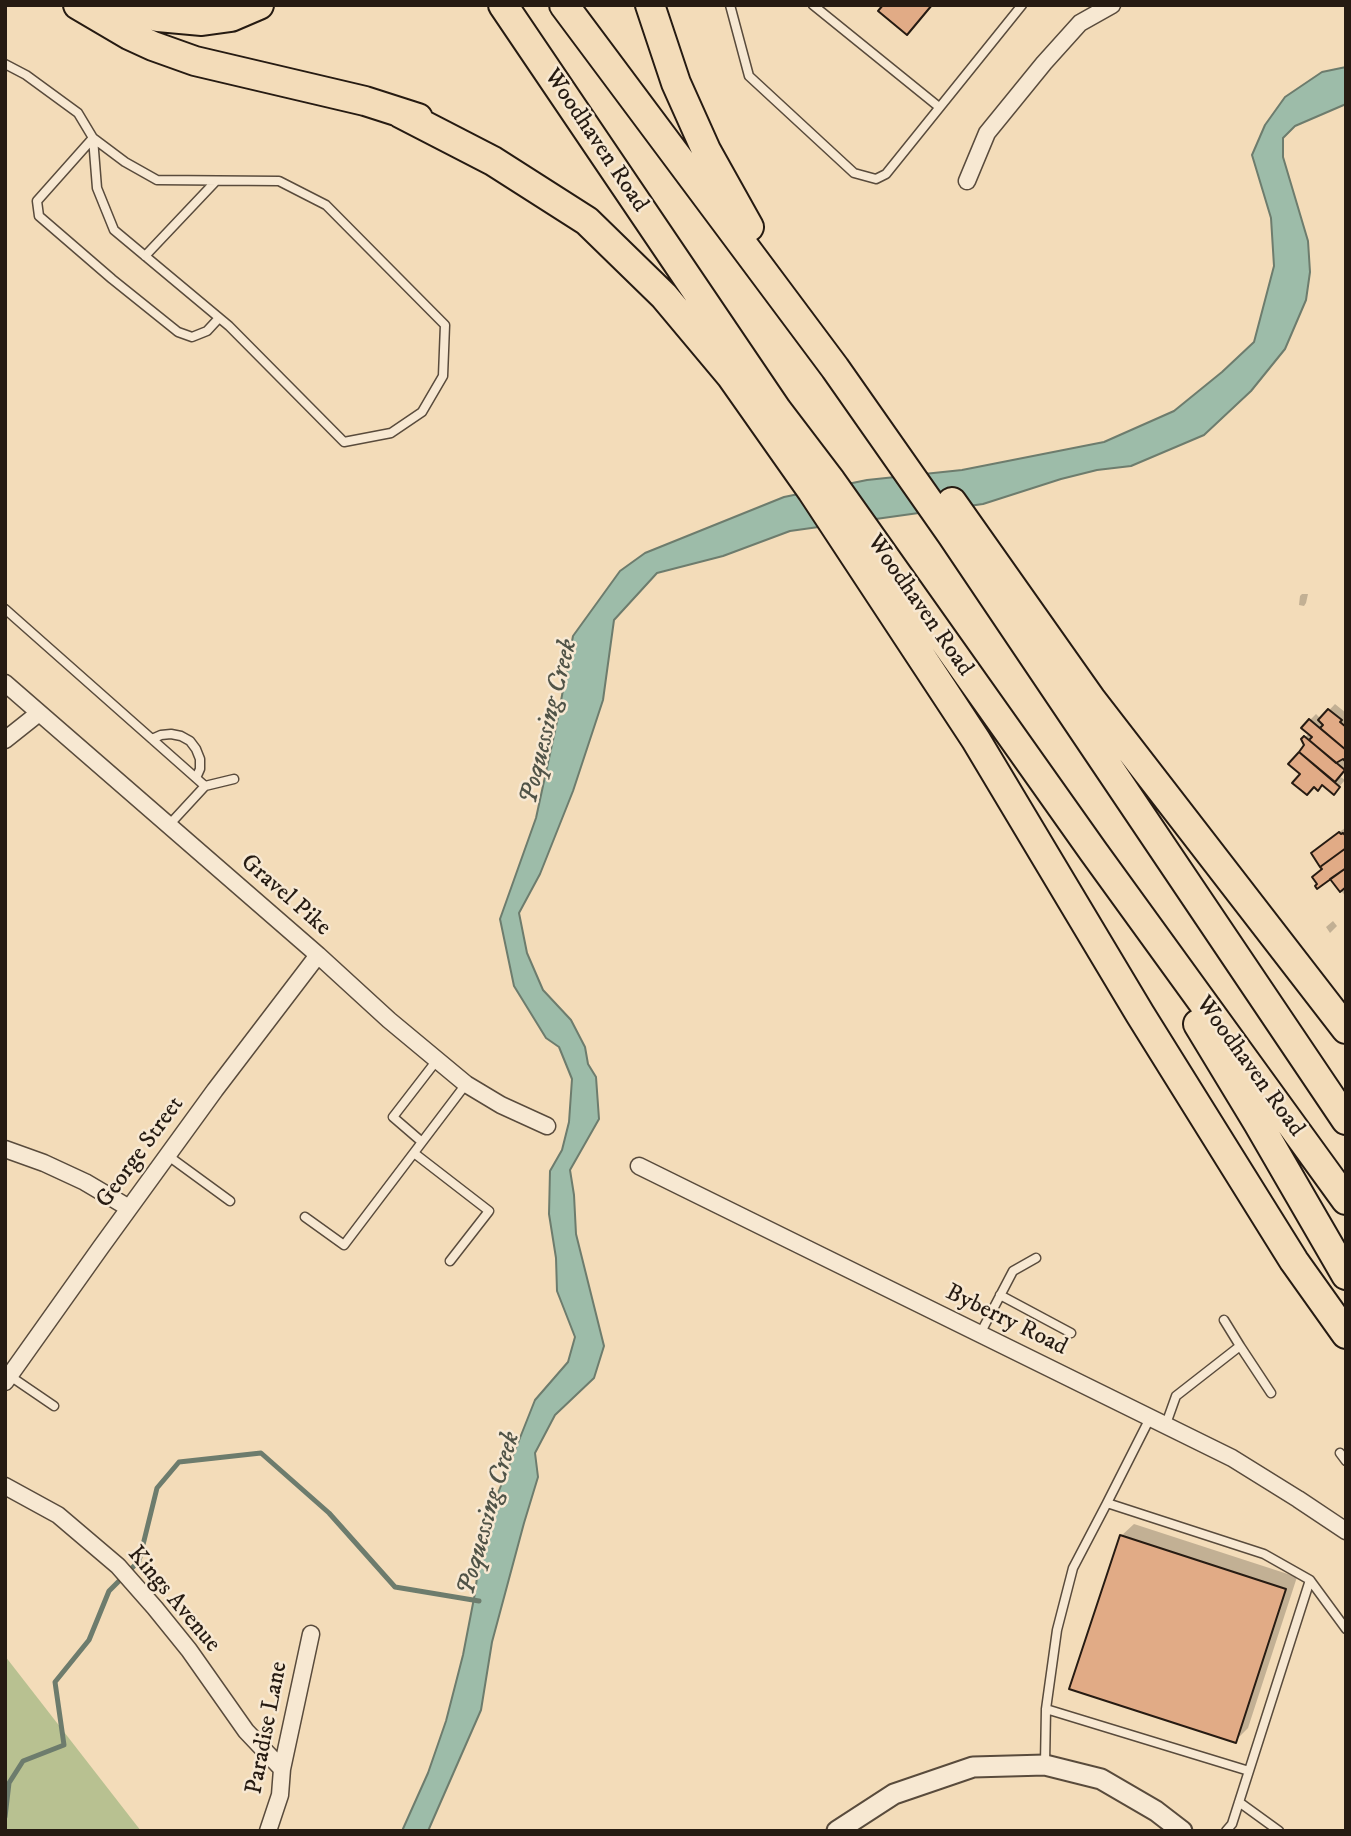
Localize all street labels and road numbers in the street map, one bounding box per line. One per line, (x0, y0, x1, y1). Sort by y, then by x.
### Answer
street label: Woodhaven Road (536, 64, 654, 218)
street label: Woodhaven Road (859, 529, 979, 683)
street label: Gravel Pike (234, 849, 336, 943)
street label: Woodhaven Road (1188, 991, 1310, 1143)
street label: George Street (91, 1092, 191, 1214)
street label: Byberry Road (940, 1279, 1072, 1363)
street label: Kings Avenue (120, 1541, 226, 1659)
street label: Paradise Lane (241, 1659, 295, 1797)

